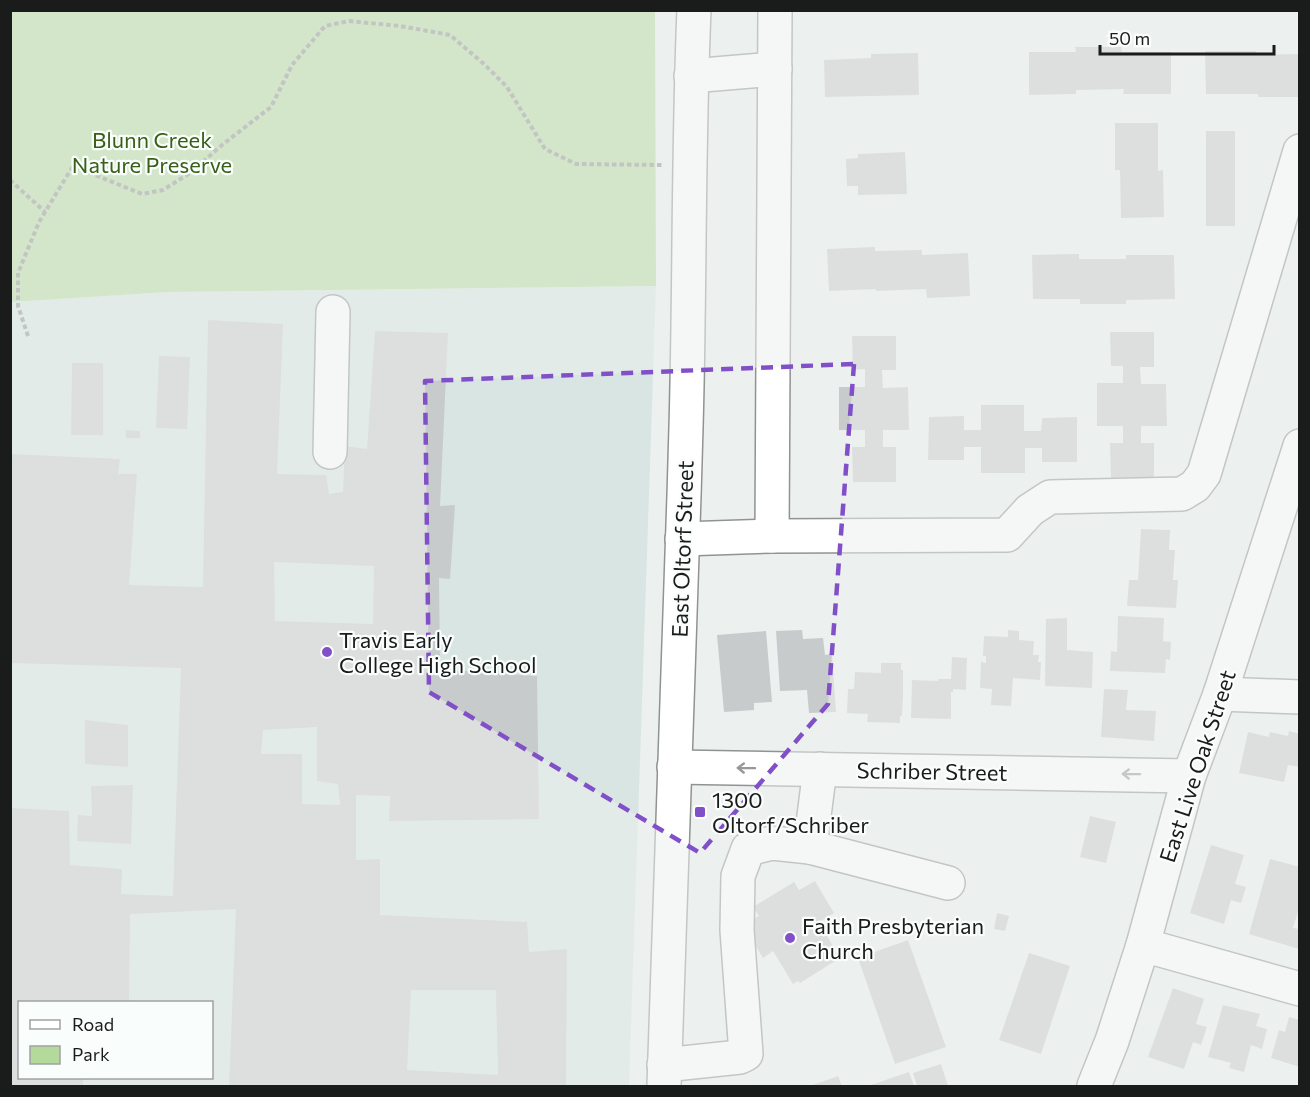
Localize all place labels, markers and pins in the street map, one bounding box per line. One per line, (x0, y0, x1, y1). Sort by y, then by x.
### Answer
place label: Travis Early College High School (339, 626, 537, 678)
marker: Travis Early College High School (320, 645, 334, 659)
place label: 1300 Oltorf/Schriber (712, 786, 869, 838)
marker: 1300 Oltorf/Schriber (693, 805, 707, 819)
place label: Faith Presbyterian Church (802, 912, 984, 964)
marker: Faith Presbyterian Church (783, 931, 797, 945)

